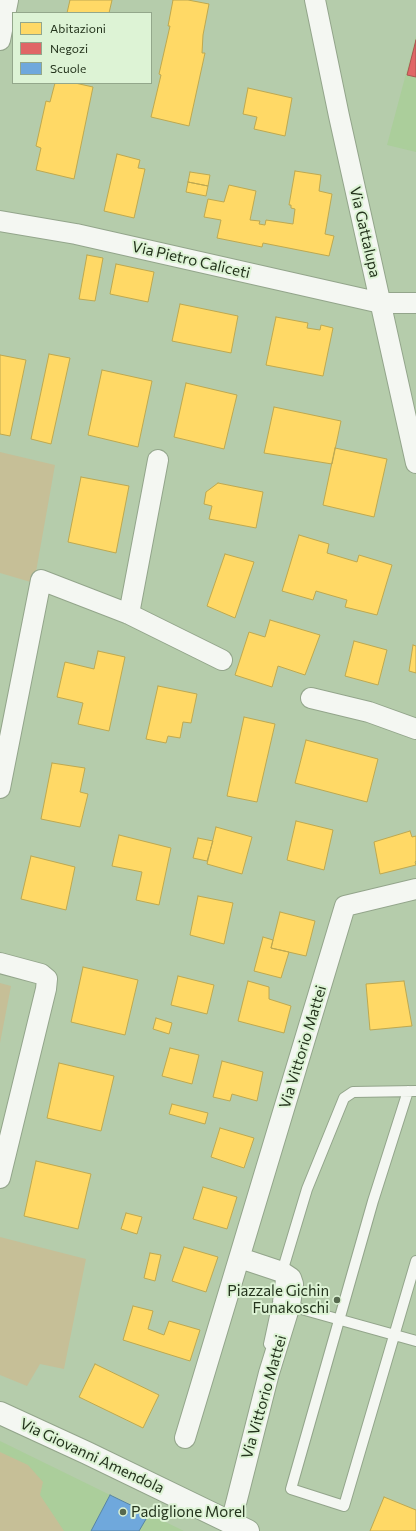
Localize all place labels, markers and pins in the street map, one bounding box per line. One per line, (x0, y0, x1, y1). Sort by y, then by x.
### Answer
place label: Piazzale Gichin Funakoschi (227, 1282, 329, 1317)
marker: Piazzale Gichin Funakoschi (332, 1295, 342, 1305)
place label: Padiglione Morel (131, 1503, 246, 1521)
marker: Padiglione Morel (118, 1507, 128, 1517)

